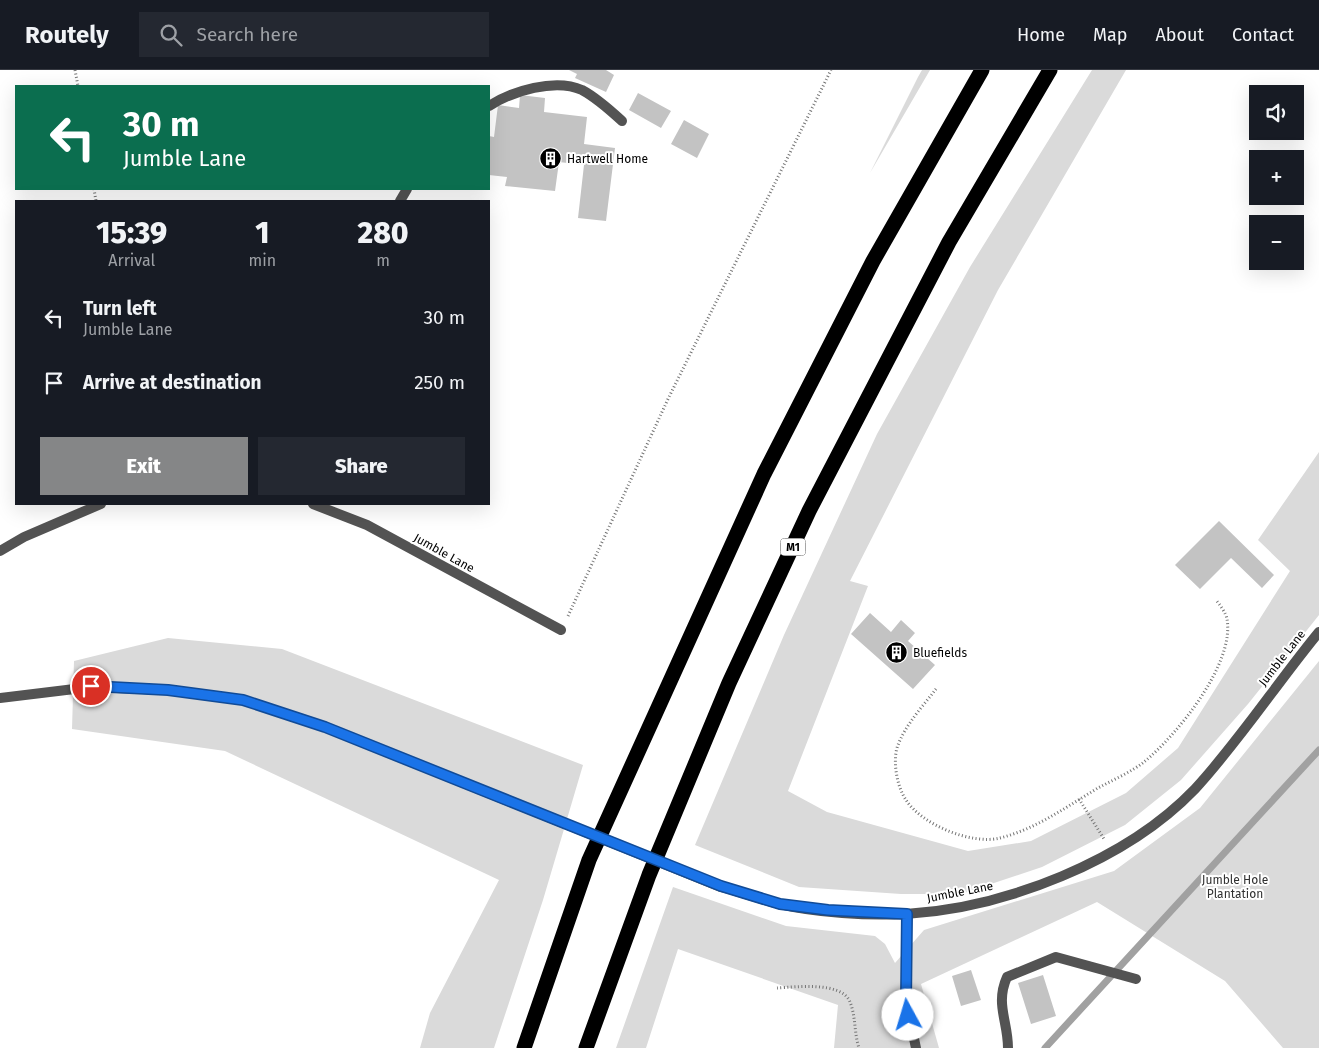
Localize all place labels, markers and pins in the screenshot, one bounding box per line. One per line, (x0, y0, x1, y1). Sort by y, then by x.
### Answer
building icon: Hartwell Home (539, 147, 563, 171)
place label: Hartwell Home (567, 152, 648, 166)
building icon: Bluefields (885, 641, 909, 665)
place label: Bluefields (913, 646, 967, 660)
pin (70, 665, 112, 707)

